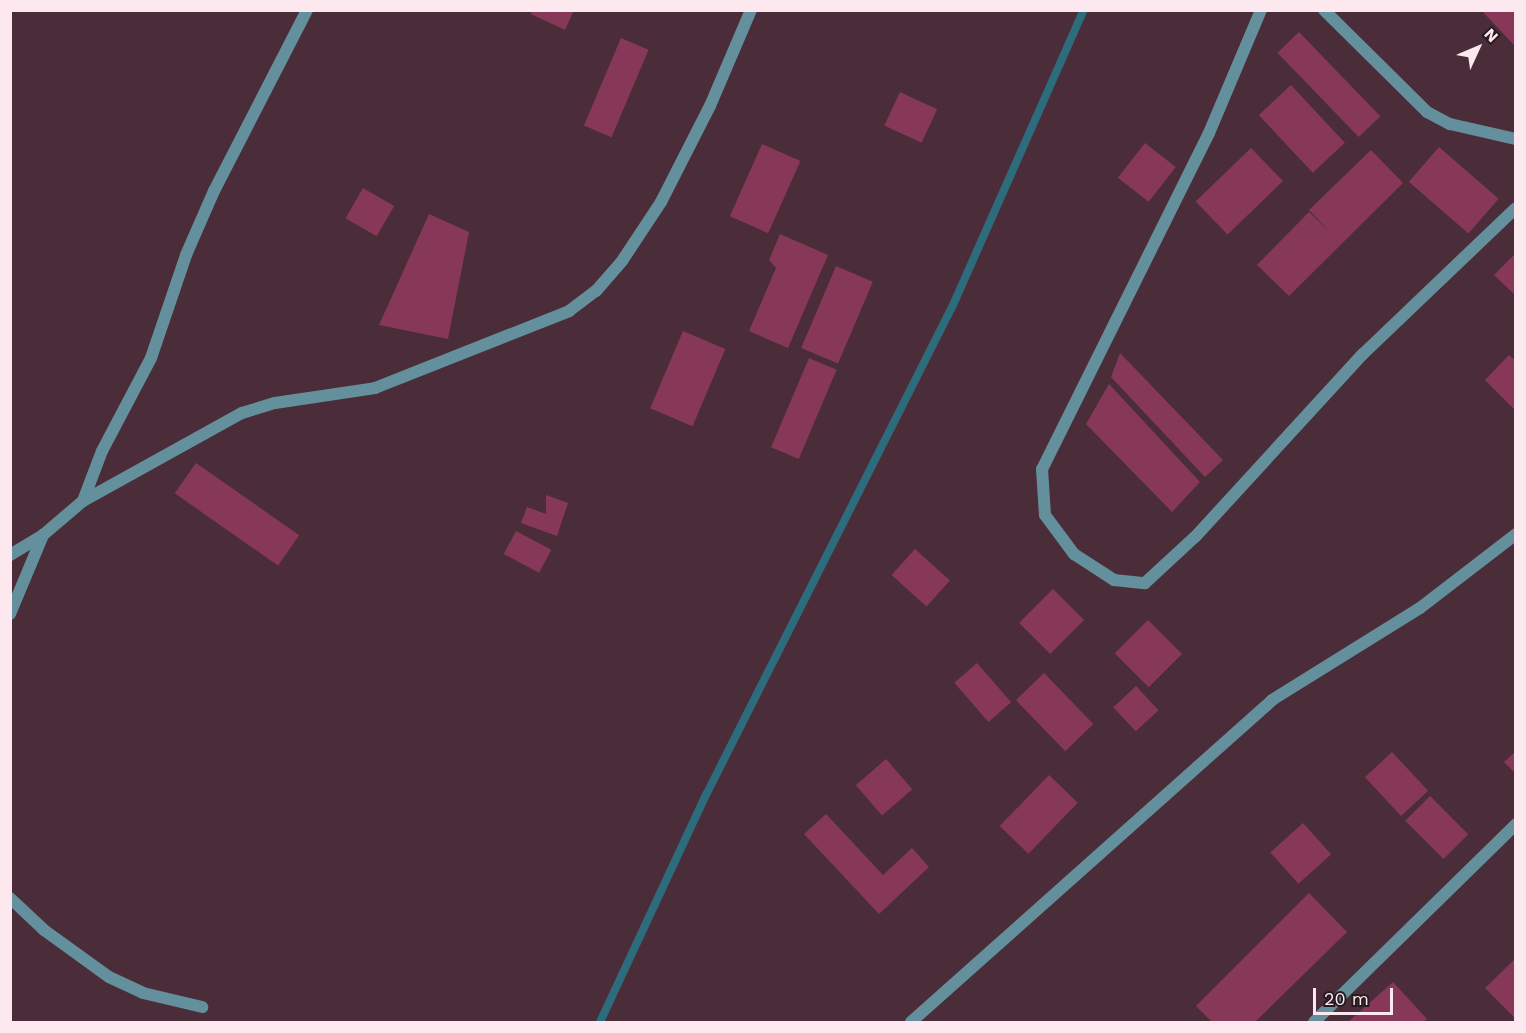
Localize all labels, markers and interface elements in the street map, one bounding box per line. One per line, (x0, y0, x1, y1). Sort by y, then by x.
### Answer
north arrow (1448, 18, 1508, 78)
text: N (1480, 24, 1502, 46)
scale bar (1316, 976, 1396, 1014)
text: 20 m (1324, 988, 1369, 1009)

